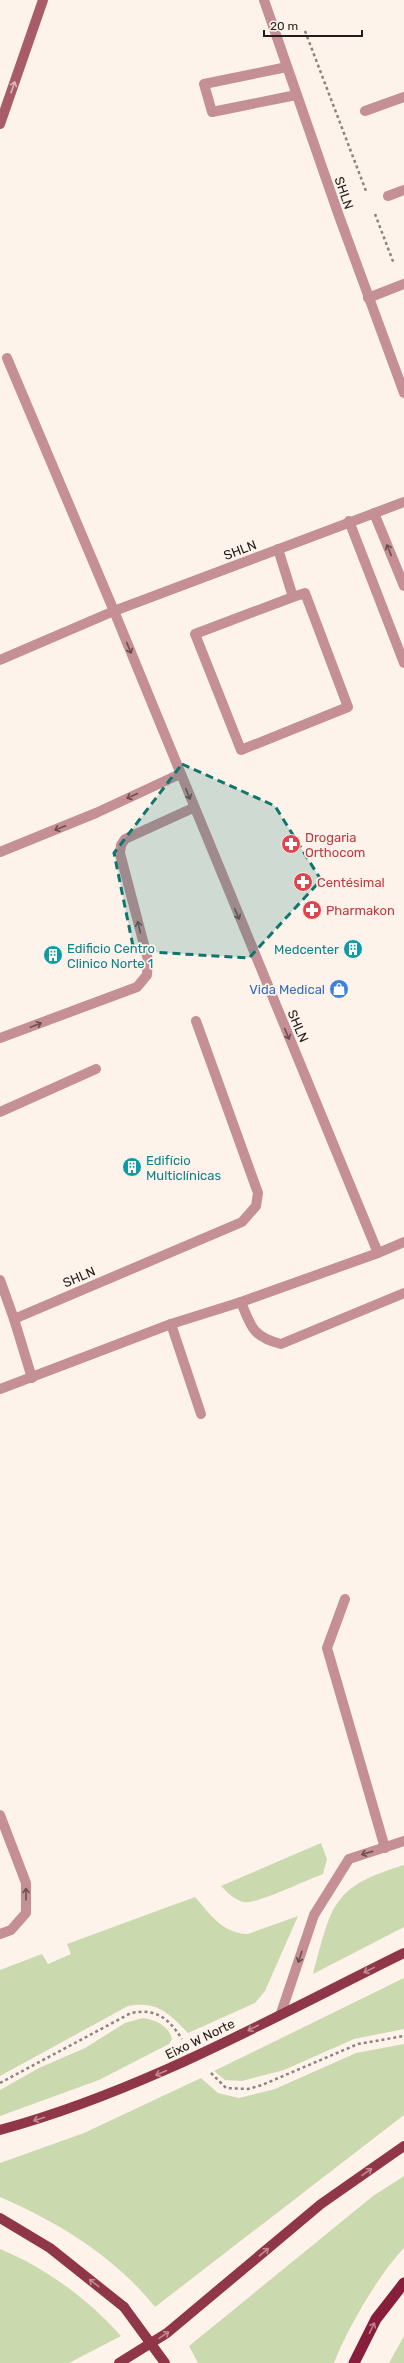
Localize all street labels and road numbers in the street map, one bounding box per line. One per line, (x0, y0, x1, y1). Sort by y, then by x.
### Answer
street label: SHLN (331, 175, 357, 211)
street label: SHLN (222, 537, 258, 563)
street label: SHLN (285, 1008, 311, 1044)
street label: SHLN (61, 1264, 97, 1290)
street label: Eixo W Norte (163, 2016, 237, 2062)

